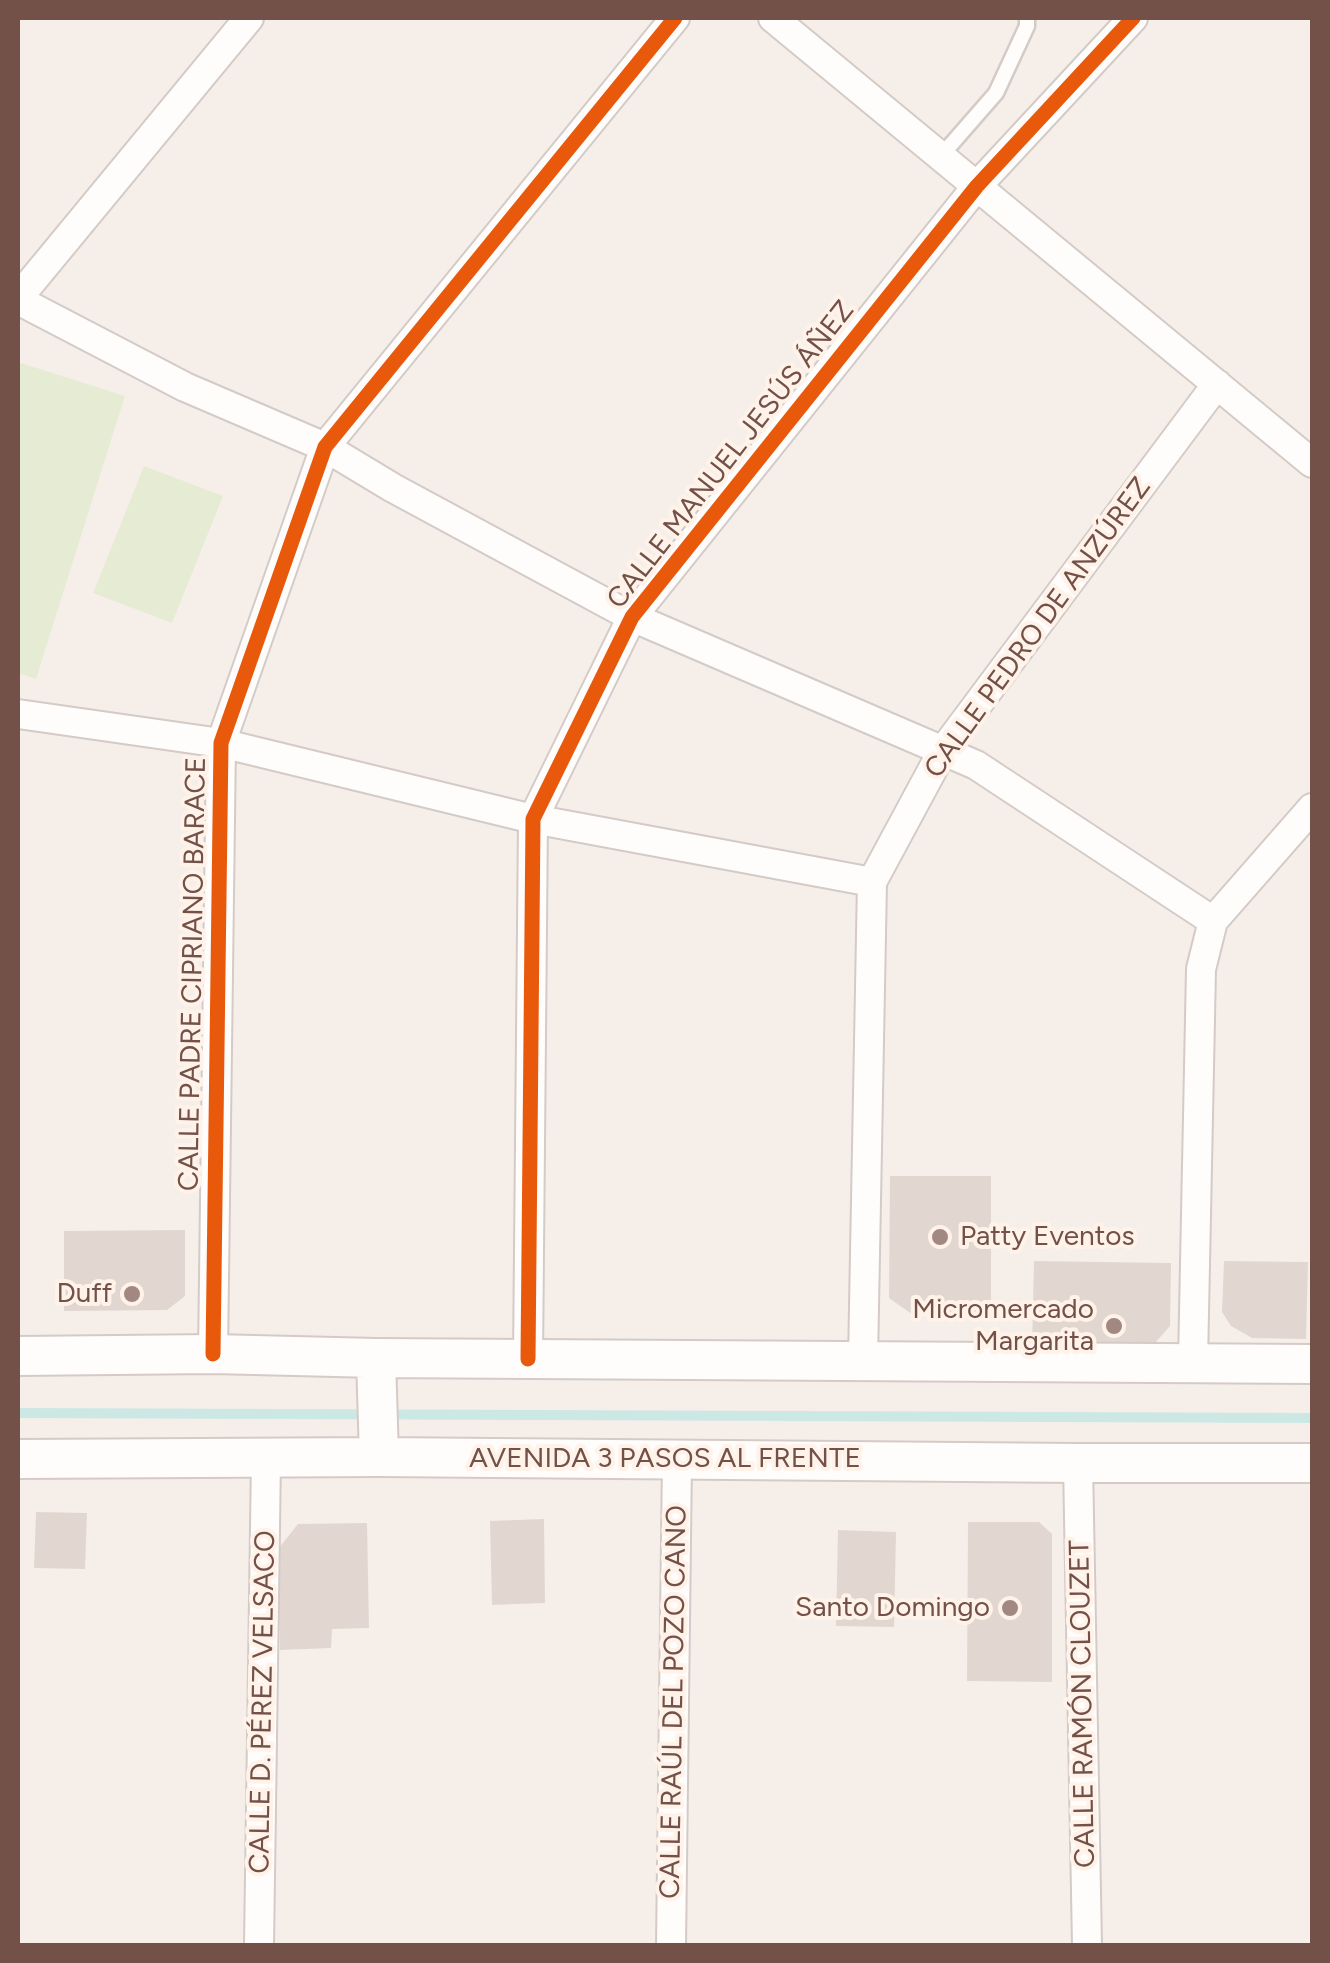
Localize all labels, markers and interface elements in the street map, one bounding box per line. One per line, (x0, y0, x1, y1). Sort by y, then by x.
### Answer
street label: CALLE MANUEL JESÚS ÁÑEZ (600, 294, 862, 616)
street label: CALLE PEDRO DE ANZÚREZ (918, 471, 1158, 785)
street label: CALLE PADRE CIPRIANO BARACE (172, 757, 214, 1191)
place label: Patty Eventos (960, 1220, 1135, 1254)
marker: Patty Eventos (929, 1226, 951, 1248)
place label: Duff (56, 1277, 112, 1311)
marker: Duff (121, 1283, 143, 1305)
place label: Micromercado Margarita (912, 1293, 1094, 1359)
marker: Micromercado Margarita (1103, 1315, 1125, 1337)
street label: AVENIDA 3 PASOS AL FRENTE (469, 1442, 861, 1476)
street label: CALLE RAÚL DEL POZO CANO (654, 1505, 694, 1899)
street label: CALLE D. PÉREZ VELSACO (243, 1530, 283, 1874)
street label: CALLE RAMÓN CLOUZET (1063, 1540, 1103, 1868)
place label: Santo Domingo (795, 1591, 990, 1625)
marker: Santo Domingo (999, 1597, 1021, 1619)

